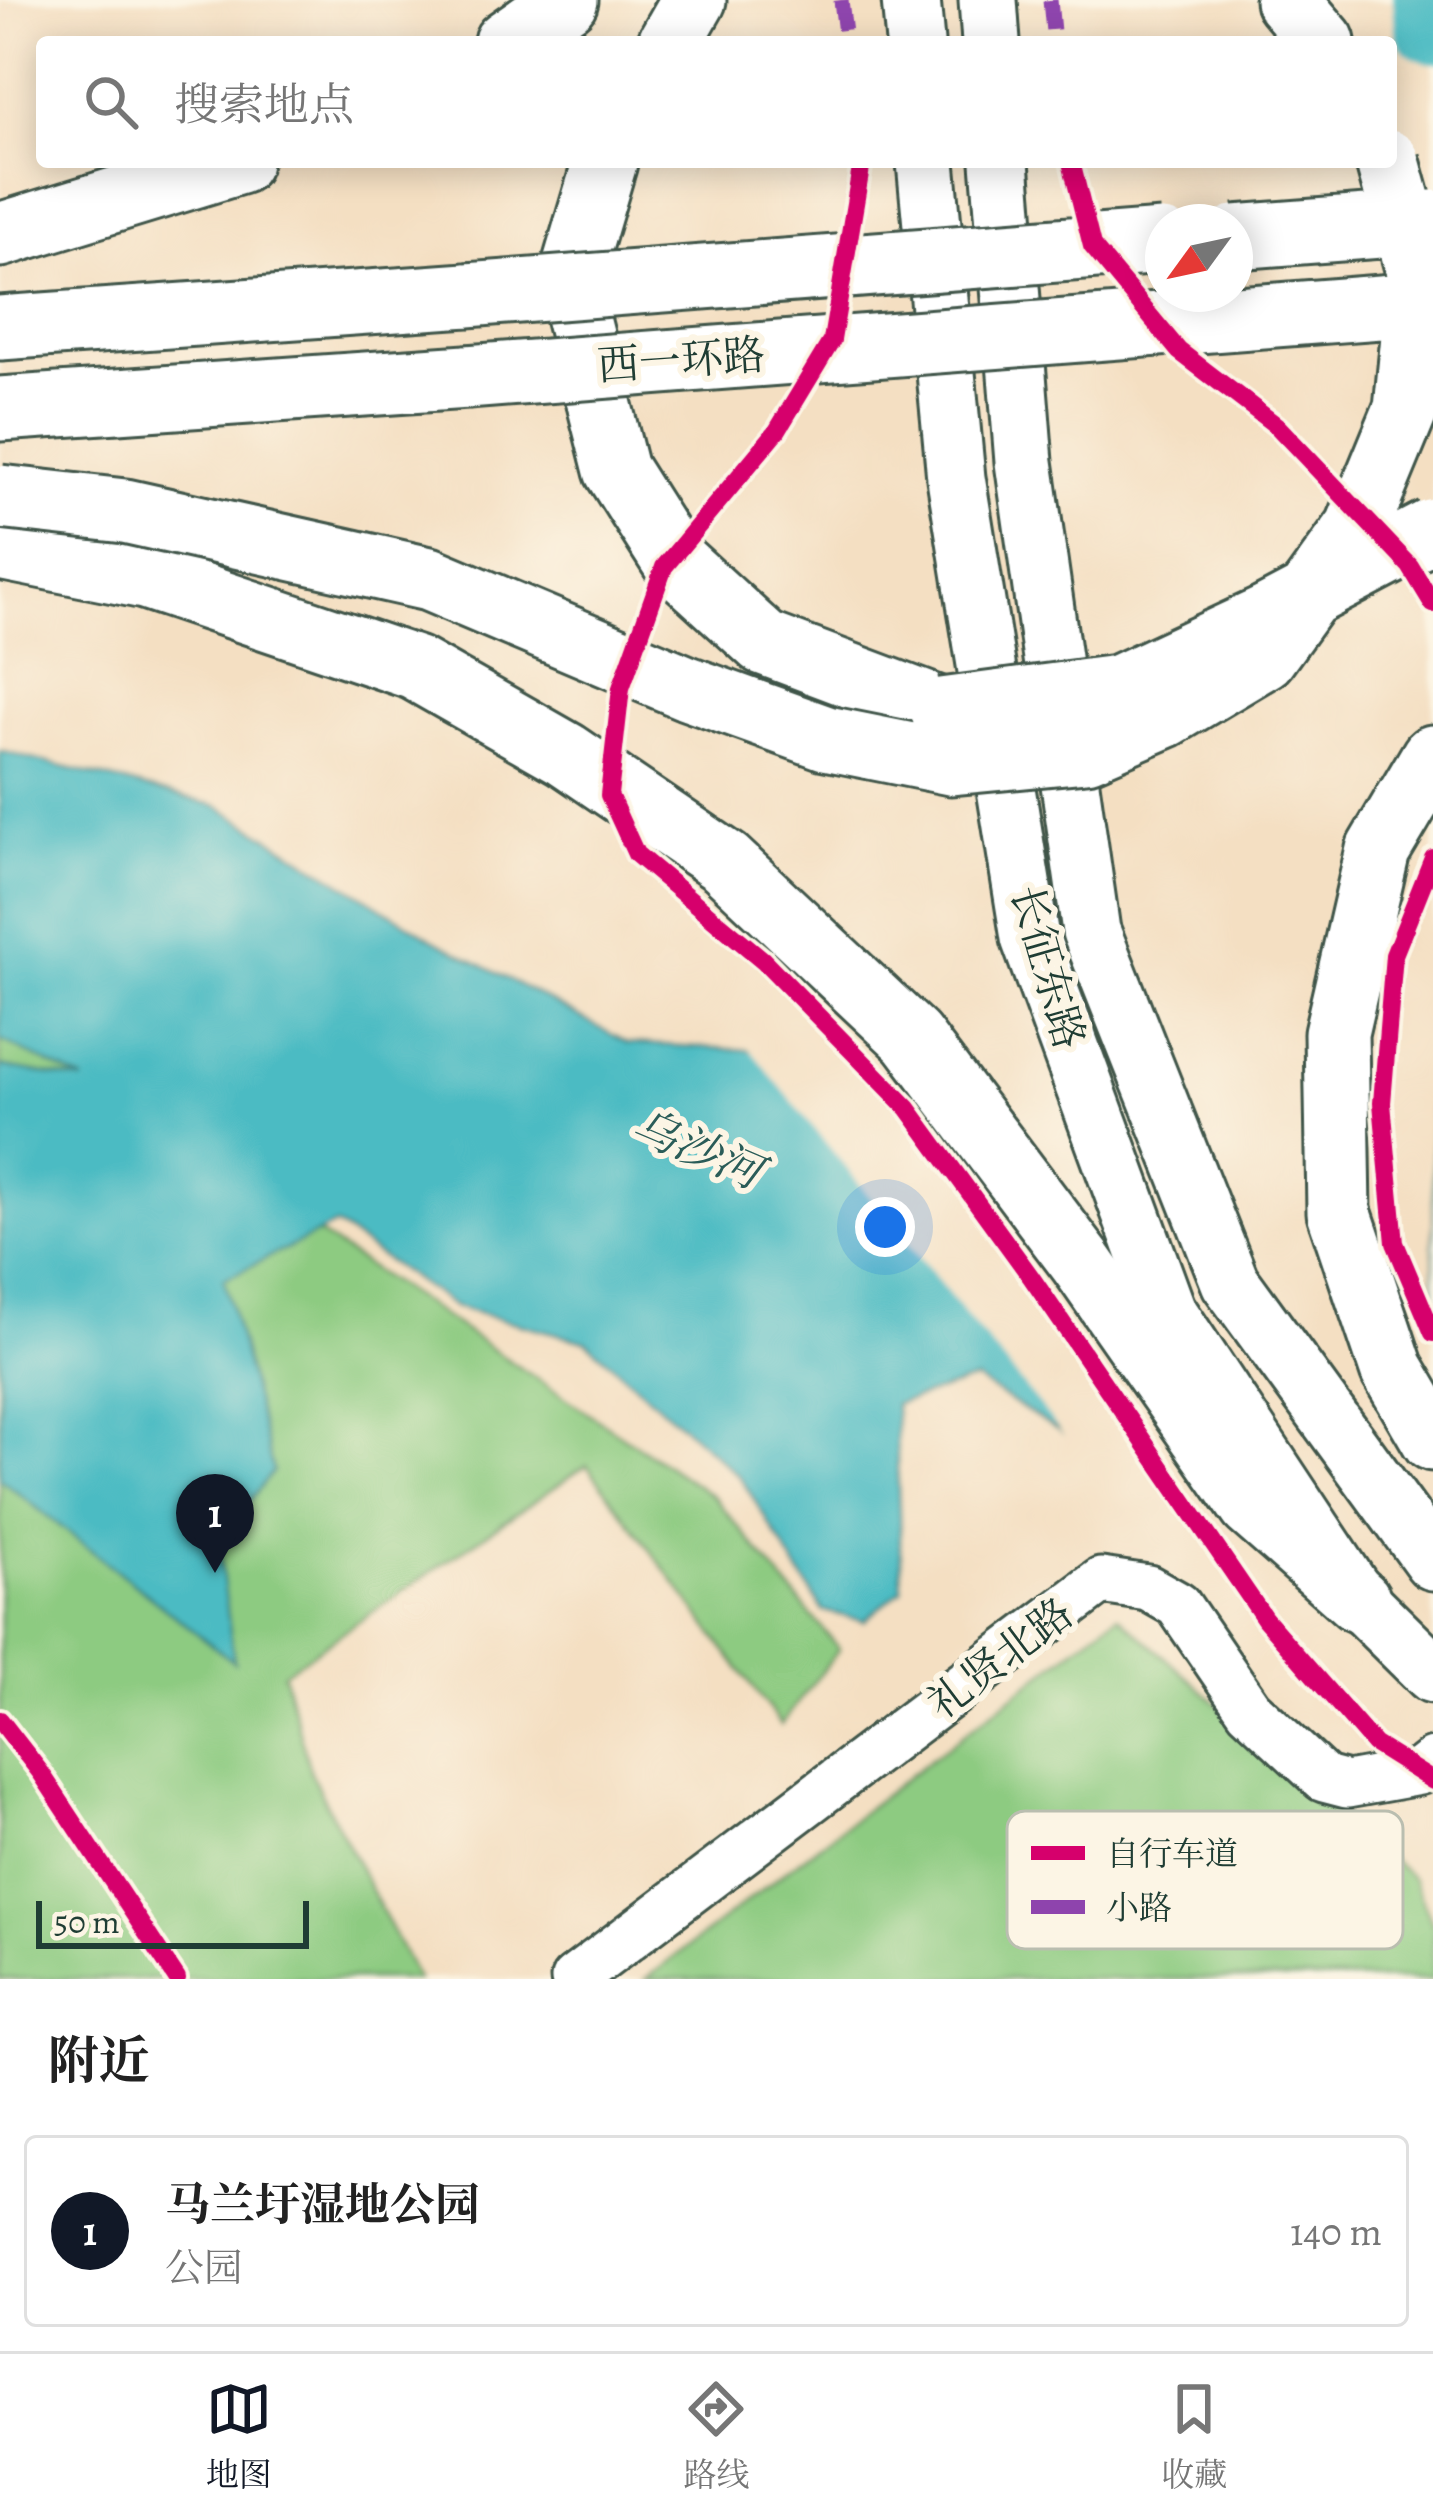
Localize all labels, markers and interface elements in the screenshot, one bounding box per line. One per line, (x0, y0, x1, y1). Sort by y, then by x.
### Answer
search box (36, 36, 1397, 168)
icon: search (78, 69, 144, 135)
text: 搜索地点 (174, 74, 354, 136)
north arrow (1145, 204, 1253, 312)
street label: 西一环路 (595, 326, 767, 394)
street label: 长征东路 (997, 878, 1099, 1056)
water label: 乌沙河 (623, 1094, 778, 1207)
your location (855, 1197, 915, 1257)
pin: 1 (176, 1474, 254, 1573)
street label: 礼贤北路 (916, 1585, 1084, 1731)
legend (1007, 1811, 1403, 1949)
text: 自行车道 (1106, 1831, 1238, 1876)
text: 小路 (1106, 1885, 1172, 1930)
scale bar (36, 1895, 309, 1948)
text: 50 m (54, 1899, 120, 1944)
text: 附近 (48, 2026, 150, 2096)
text: 马兰圩湿地公园 (165, 2174, 480, 2236)
text: 1 (83, 2205, 97, 2258)
text: 140 m (1290, 2205, 1382, 2258)
text: 公园 (165, 2241, 243, 2294)
tab: 地图 (206, 2376, 272, 2497)
tab: 路线 (683, 2376, 749, 2497)
tab: 收藏 (1161, 2376, 1227, 2497)

